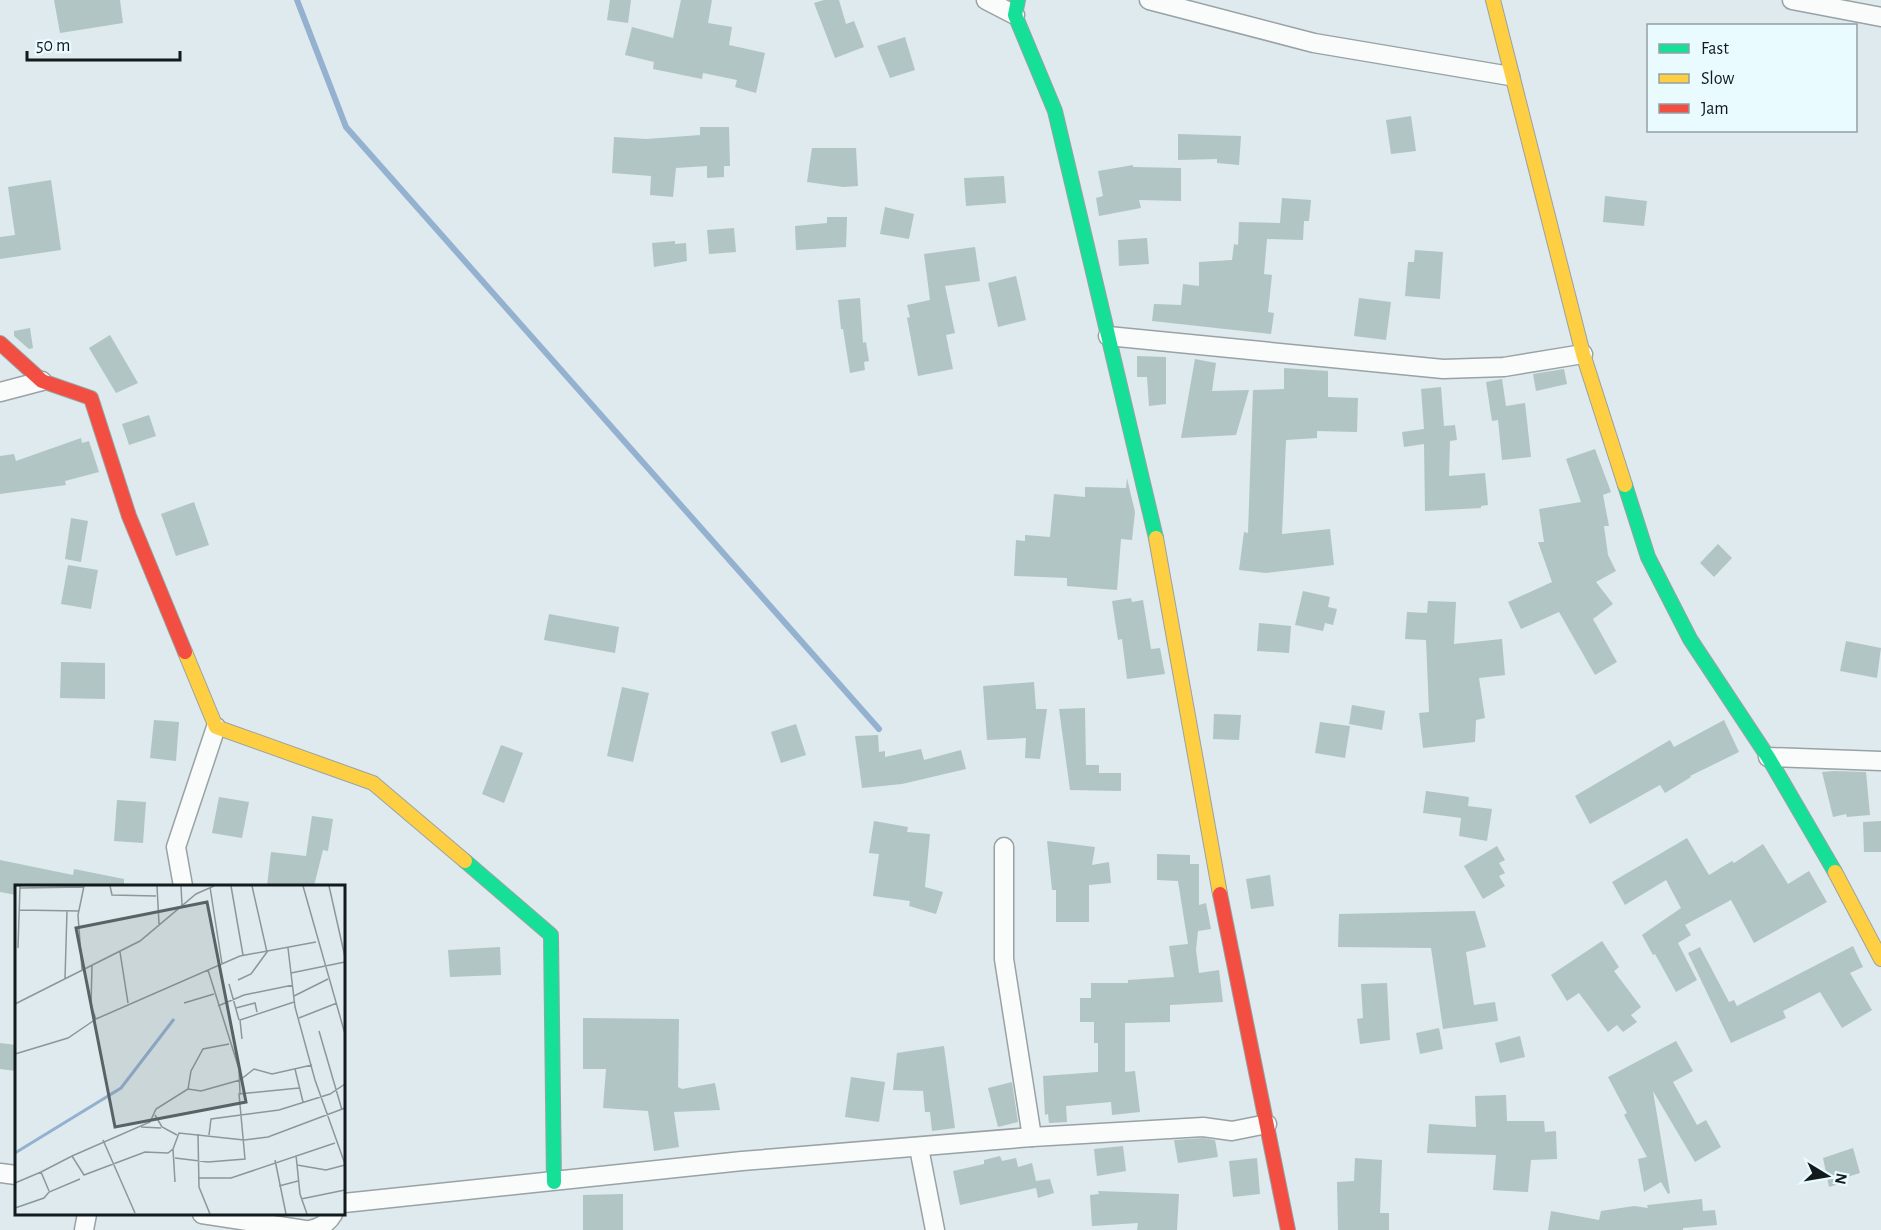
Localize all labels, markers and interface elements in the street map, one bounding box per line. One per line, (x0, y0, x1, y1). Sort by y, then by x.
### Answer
scale bar (27, 24, 180, 62)
legend (1647, 24, 1857, 132)
text: 50 m (36, 37, 70, 55)
text: Fast (1701, 40, 1729, 58)
text: Slow (1701, 70, 1734, 88)
text: Jam (1701, 100, 1729, 118)
inset map (15, 885, 345, 1215)
north arrow (1797, 1146, 1857, 1206)
text: N (1832, 1172, 1850, 1186)

